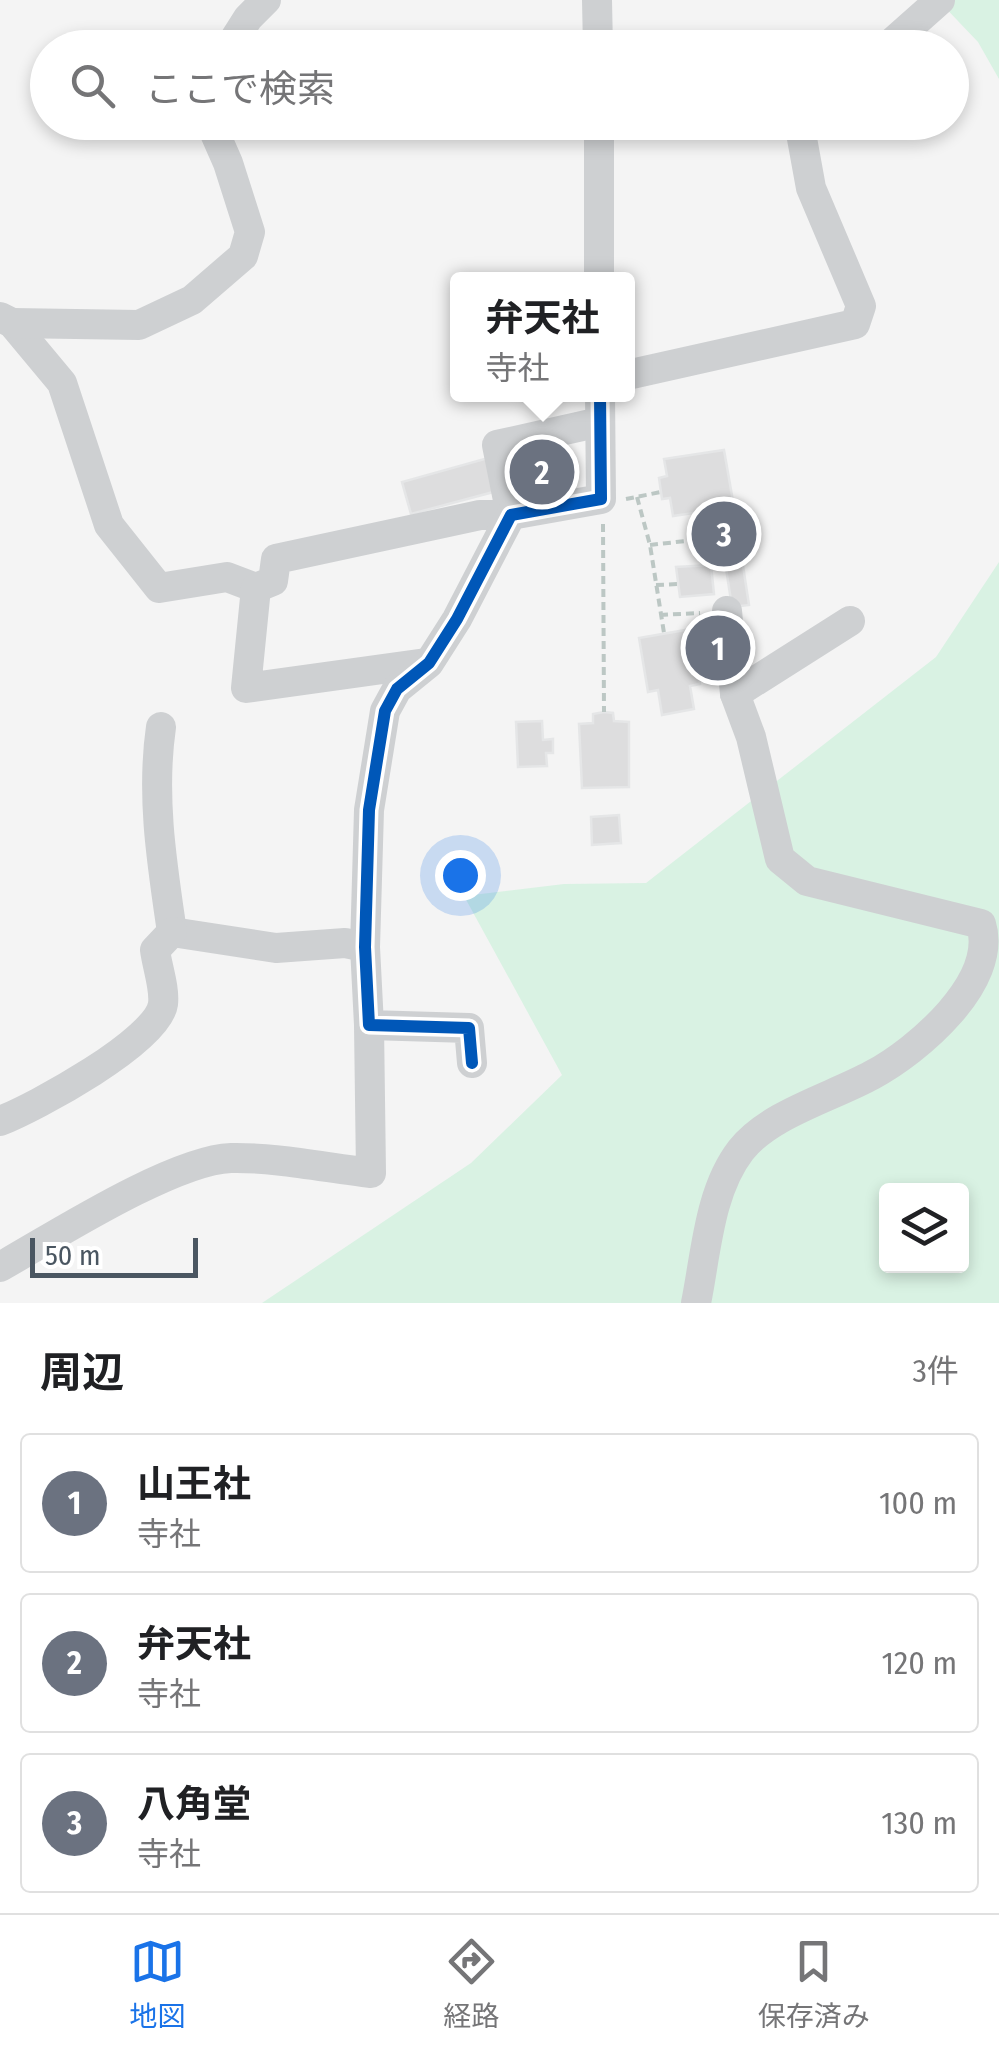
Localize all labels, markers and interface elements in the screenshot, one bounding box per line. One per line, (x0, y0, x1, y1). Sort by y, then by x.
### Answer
search box (30, 30, 969, 140)
icon: search (65, 58, 120, 113)
text: ここで検索 (145, 66, 335, 112)
popup (450, 272, 635, 402)
text: 弁天社 (485, 295, 600, 341)
text: 寺社 (485, 349, 550, 387)
pin: 2 (510, 434, 574, 510)
pin: 3 (692, 496, 756, 572)
pin: 1 (686, 610, 750, 686)
your location (435, 850, 486, 901)
map controls (879, 1183, 969, 1273)
button: layers (879, 1183, 969, 1273)
scale bar (30, 1233, 198, 1278)
text: 50 m (45, 1239, 101, 1272)
text: 周辺 (40, 1348, 124, 1398)
text: 3件 (913, 1352, 959, 1390)
text: 山王社 (137, 1461, 251, 1507)
text: 1 (68, 1484, 81, 1522)
text: 100 m (879, 1484, 957, 1522)
text: 寺社 (137, 1515, 201, 1553)
text: 弁天社 (137, 1621, 251, 1667)
text: 2 (67, 1644, 82, 1682)
text: 120 m (882, 1644, 957, 1682)
text: 寺社 (137, 1675, 201, 1713)
text: 八角堂 (137, 1781, 251, 1827)
text: 3 (67, 1804, 82, 1842)
text: 130 m (881, 1804, 957, 1842)
text: 寺社 (137, 1835, 201, 1873)
tab: 地図 (129, 1934, 185, 2034)
tab: 経路 (443, 1934, 500, 2034)
tab: 保存済み (758, 1934, 870, 2034)

